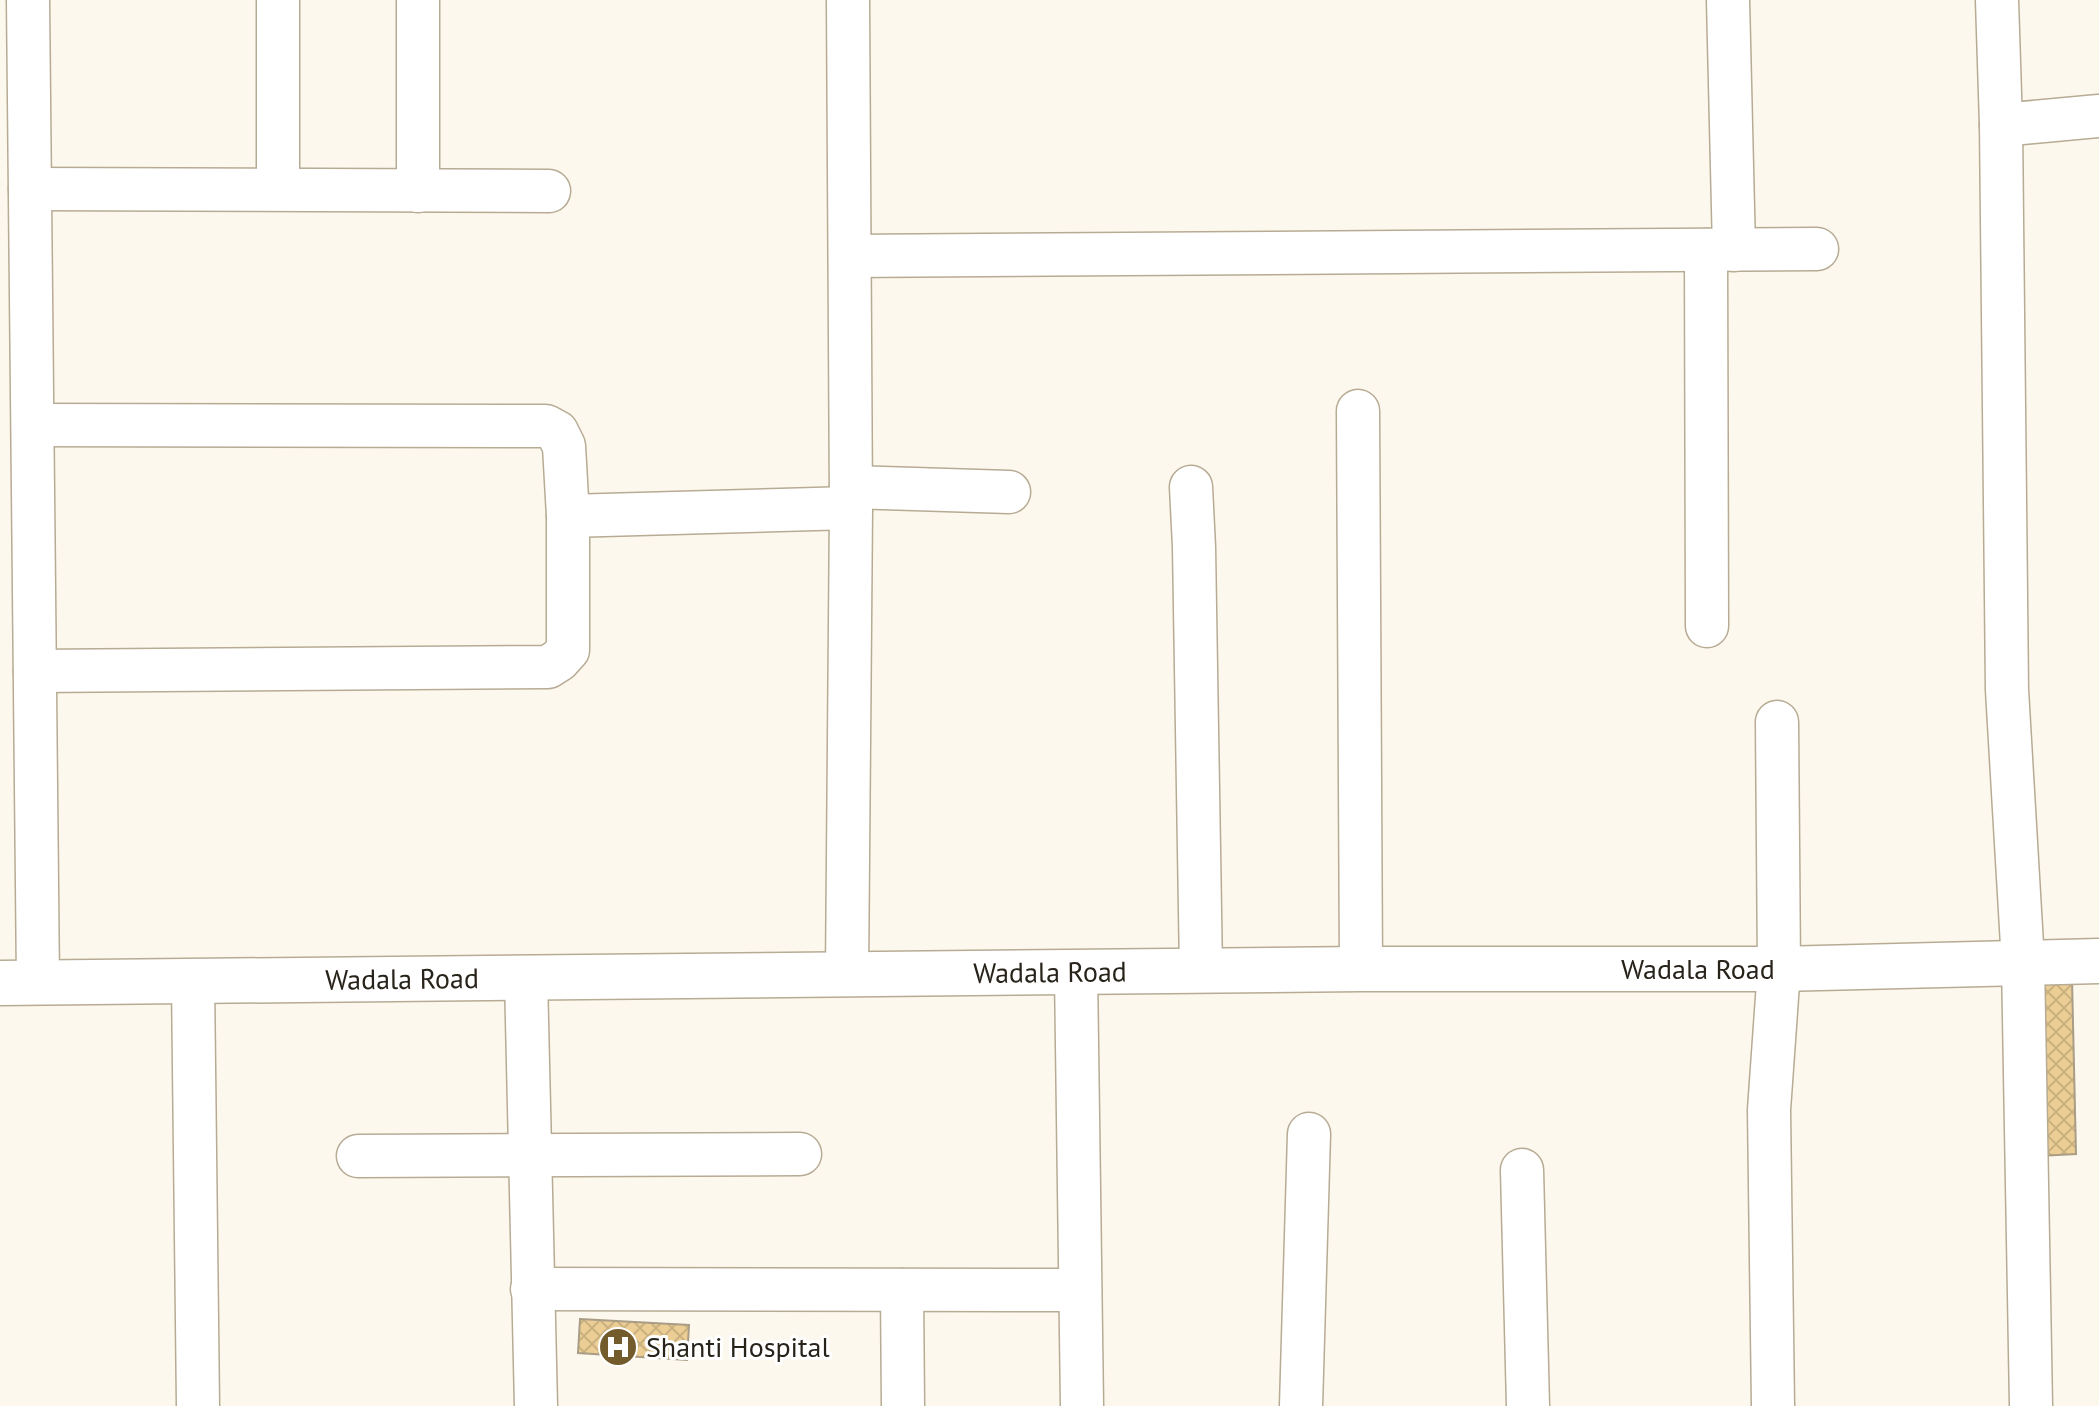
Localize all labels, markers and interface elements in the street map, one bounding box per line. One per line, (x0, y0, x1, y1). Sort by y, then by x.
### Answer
street label: Wadala Road (1621, 950, 1775, 987)
street label: Wadala Road (973, 952, 1127, 991)
street label: Wadala Road (325, 959, 479, 998)
hospital icon: Shanti Hospital (597, 1326, 639, 1368)
place label: Shanti Hospital (646, 1328, 830, 1365)

